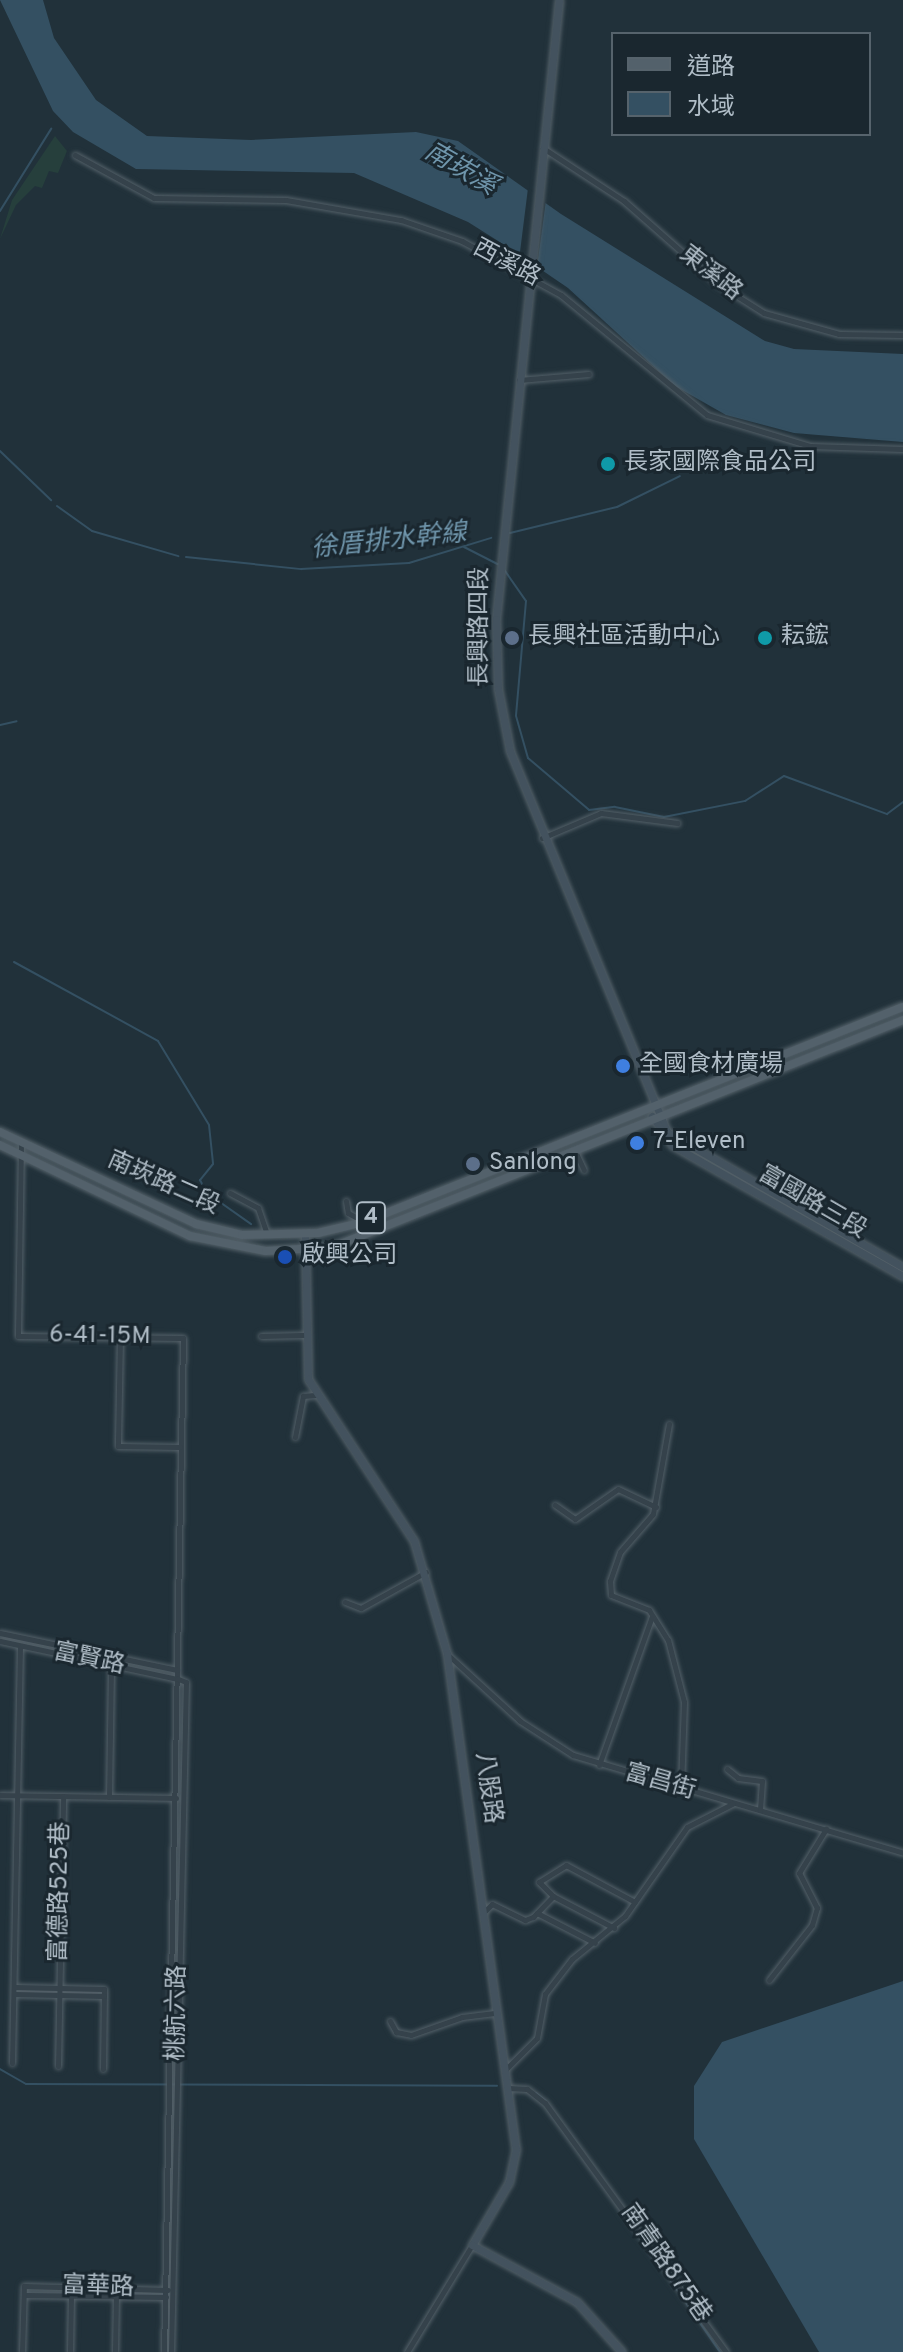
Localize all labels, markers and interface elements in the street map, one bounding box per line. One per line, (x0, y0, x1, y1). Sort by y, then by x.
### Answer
legend (611, 32, 871, 136)
text: 道路 (687, 53, 735, 83)
text: 水域 (687, 93, 735, 123)
water label: 南崁溪 (418, 137, 502, 203)
street label: 西溪路 (467, 234, 545, 294)
street label: 東溪路 (673, 240, 747, 308)
place label: 長家國際食品公司 (624, 450, 816, 478)
marker: 長家國際食品公司 (599, 455, 617, 473)
water label: 徐厝排水幹線 (310, 518, 468, 566)
street label: 長興路四段 (467, 567, 495, 687)
place label: 長興社區活動中心 (528, 624, 720, 652)
place label: 耘鋐 (781, 624, 829, 652)
marker: 長興社區活動中心 (503, 629, 521, 647)
marker: 耘鋐 (756, 629, 774, 647)
place label: 全國食材廣場 (639, 1052, 783, 1080)
marker: 全國食材廣場 (614, 1057, 632, 1075)
place label: 7-Eleven (653, 1129, 746, 1157)
marker: 7-Eleven (628, 1134, 646, 1152)
street label: 南崁路二段 (102, 1146, 224, 1222)
place label: Sanlong (489, 1150, 577, 1178)
marker: Sanlong (464, 1155, 482, 1173)
street label: 富國路三段 (753, 1161, 871, 1245)
road number: 4 (355, 1200, 387, 1236)
place label: 啟興公司 (301, 1243, 397, 1271)
marker: 啟興公司 (276, 1248, 294, 1266)
street label: 6-41-15M (49, 1322, 151, 1352)
street label: 富賢路 (51, 1638, 127, 1682)
street label: 八股路 (468, 1750, 506, 1826)
street label: 富昌街 (621, 1759, 699, 1807)
street label: 富德路525巷 (45, 1822, 77, 1962)
street label: 桃航六路 (163, 1965, 193, 2061)
street label: 南青路875巷 (614, 2199, 716, 2329)
street label: 富華路 (62, 2272, 134, 2304)

